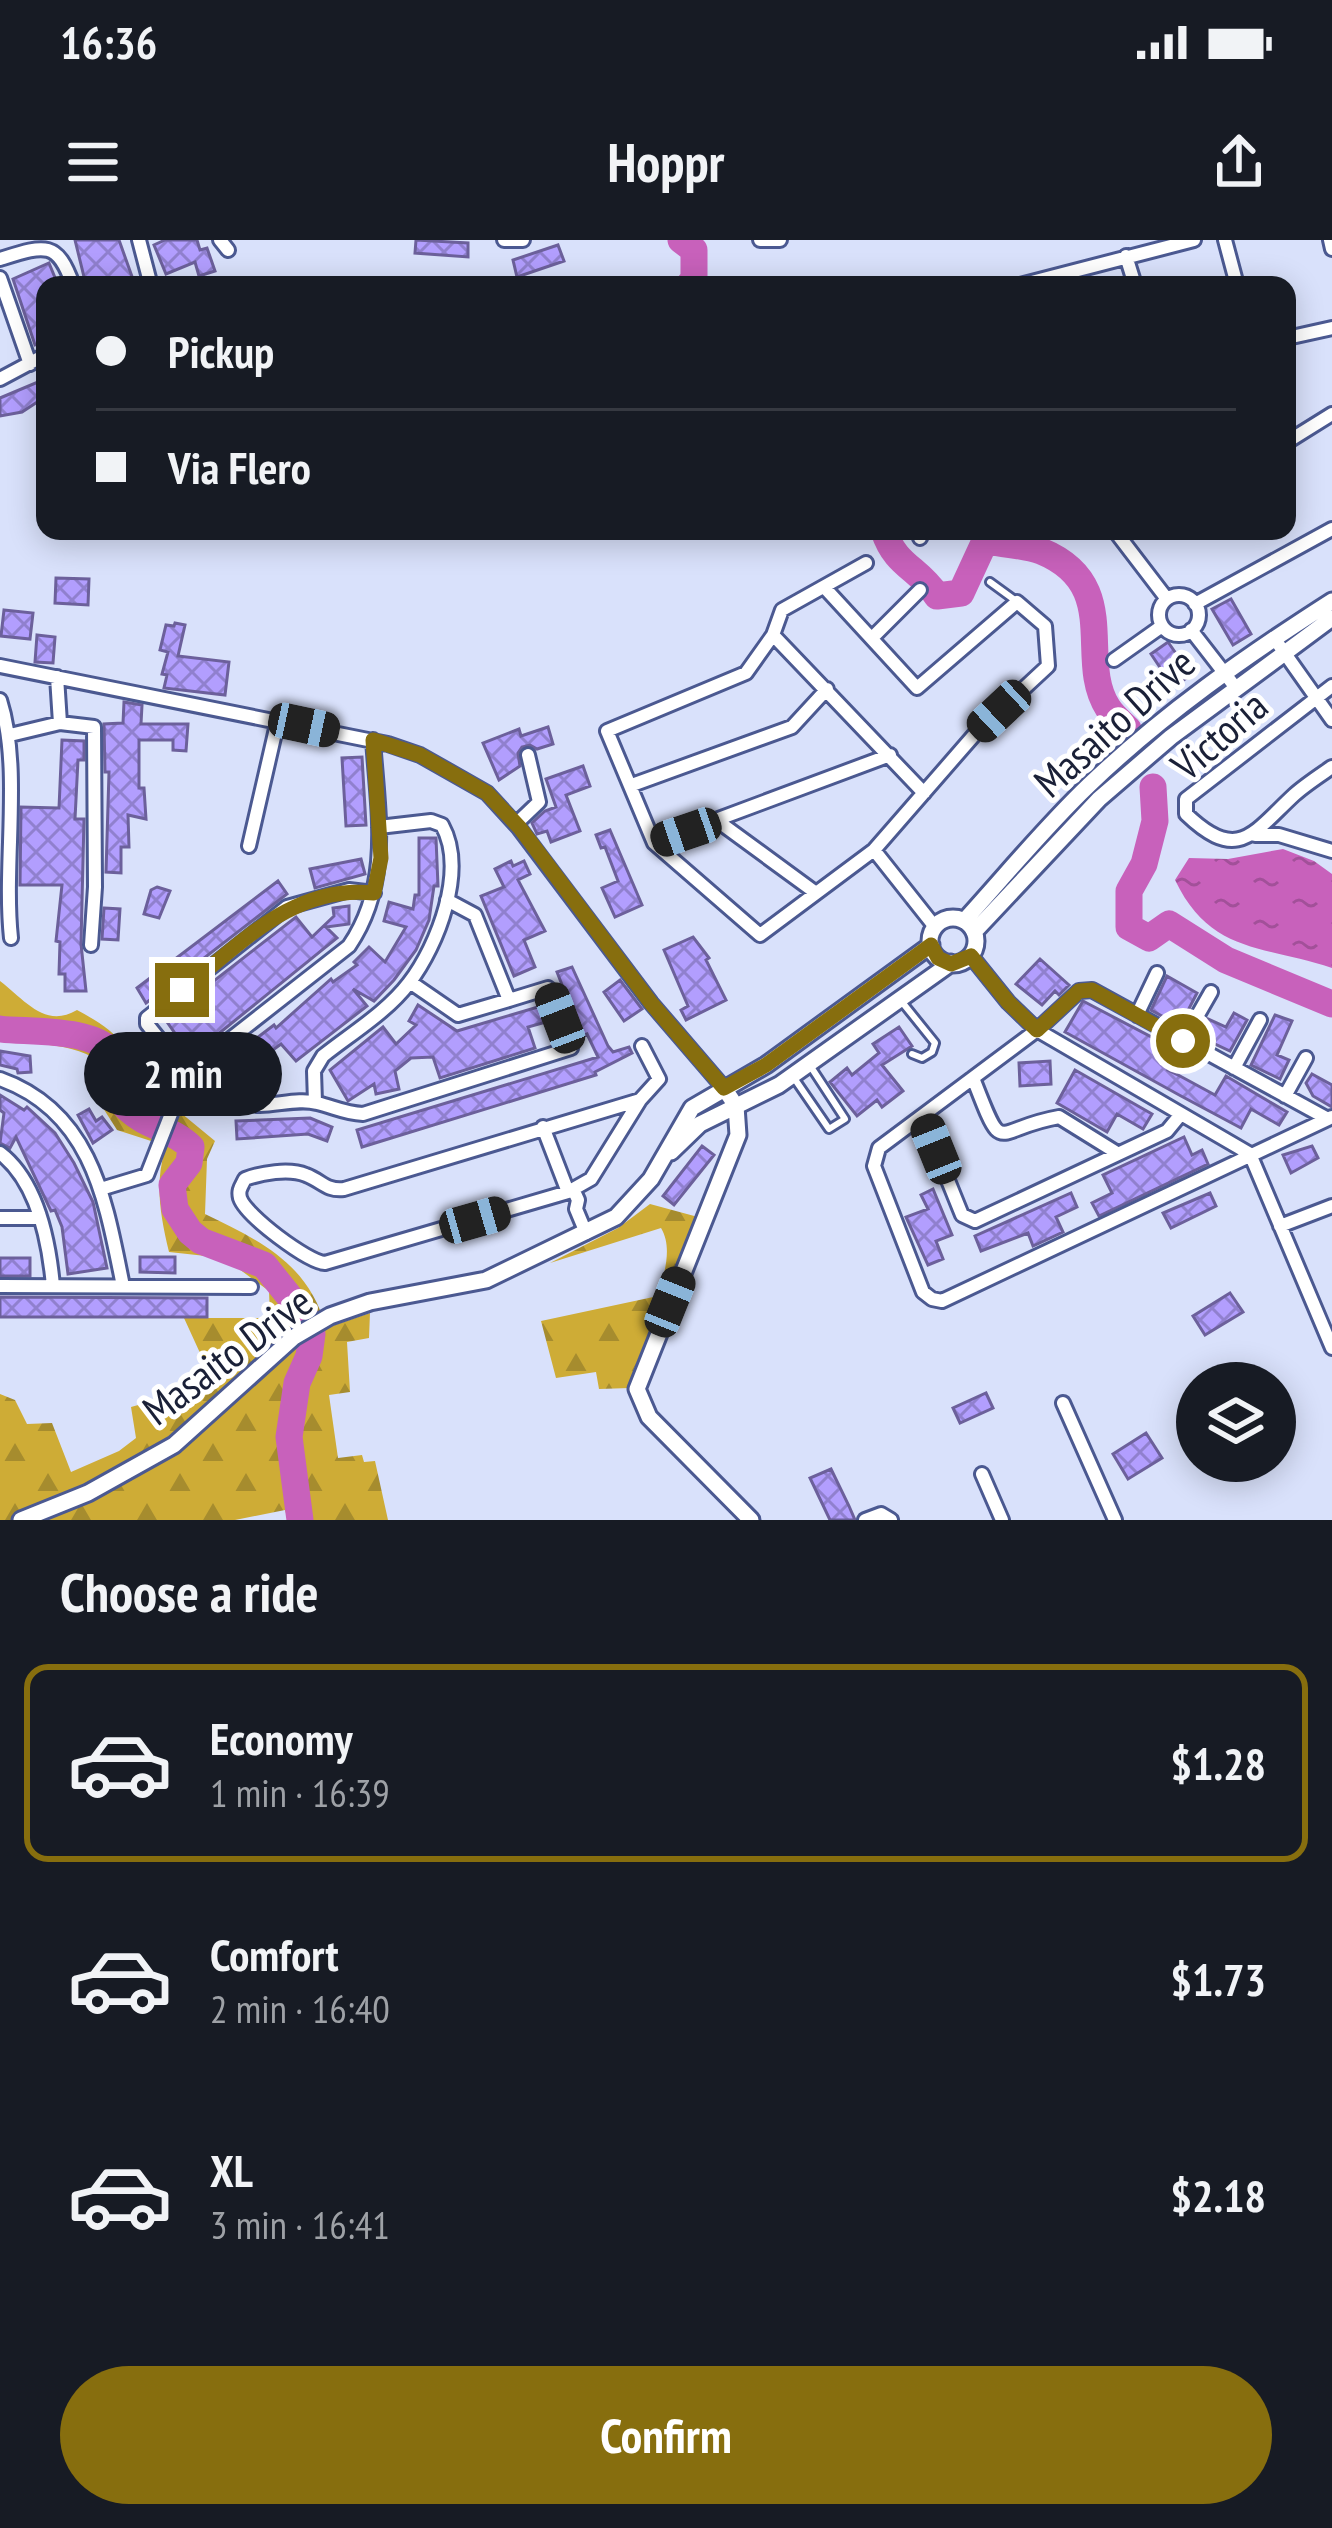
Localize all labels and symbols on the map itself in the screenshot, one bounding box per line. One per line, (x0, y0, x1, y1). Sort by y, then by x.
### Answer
street label: Masaito Drive (1022, 635, 1206, 809)
car (960, 673, 1038, 749)
street label: Victoria (1159, 678, 1279, 793)
car (265, 700, 343, 750)
car (646, 803, 726, 861)
route end (155, 963, 209, 1017)
car (530, 978, 590, 1058)
route start (1156, 1014, 1210, 1068)
callout: 2 min (83, 1032, 281, 1116)
car (906, 1109, 966, 1189)
car (435, 1193, 515, 1247)
car (640, 1262, 700, 1342)
street label: Masaito Drive (131, 1273, 323, 1437)

